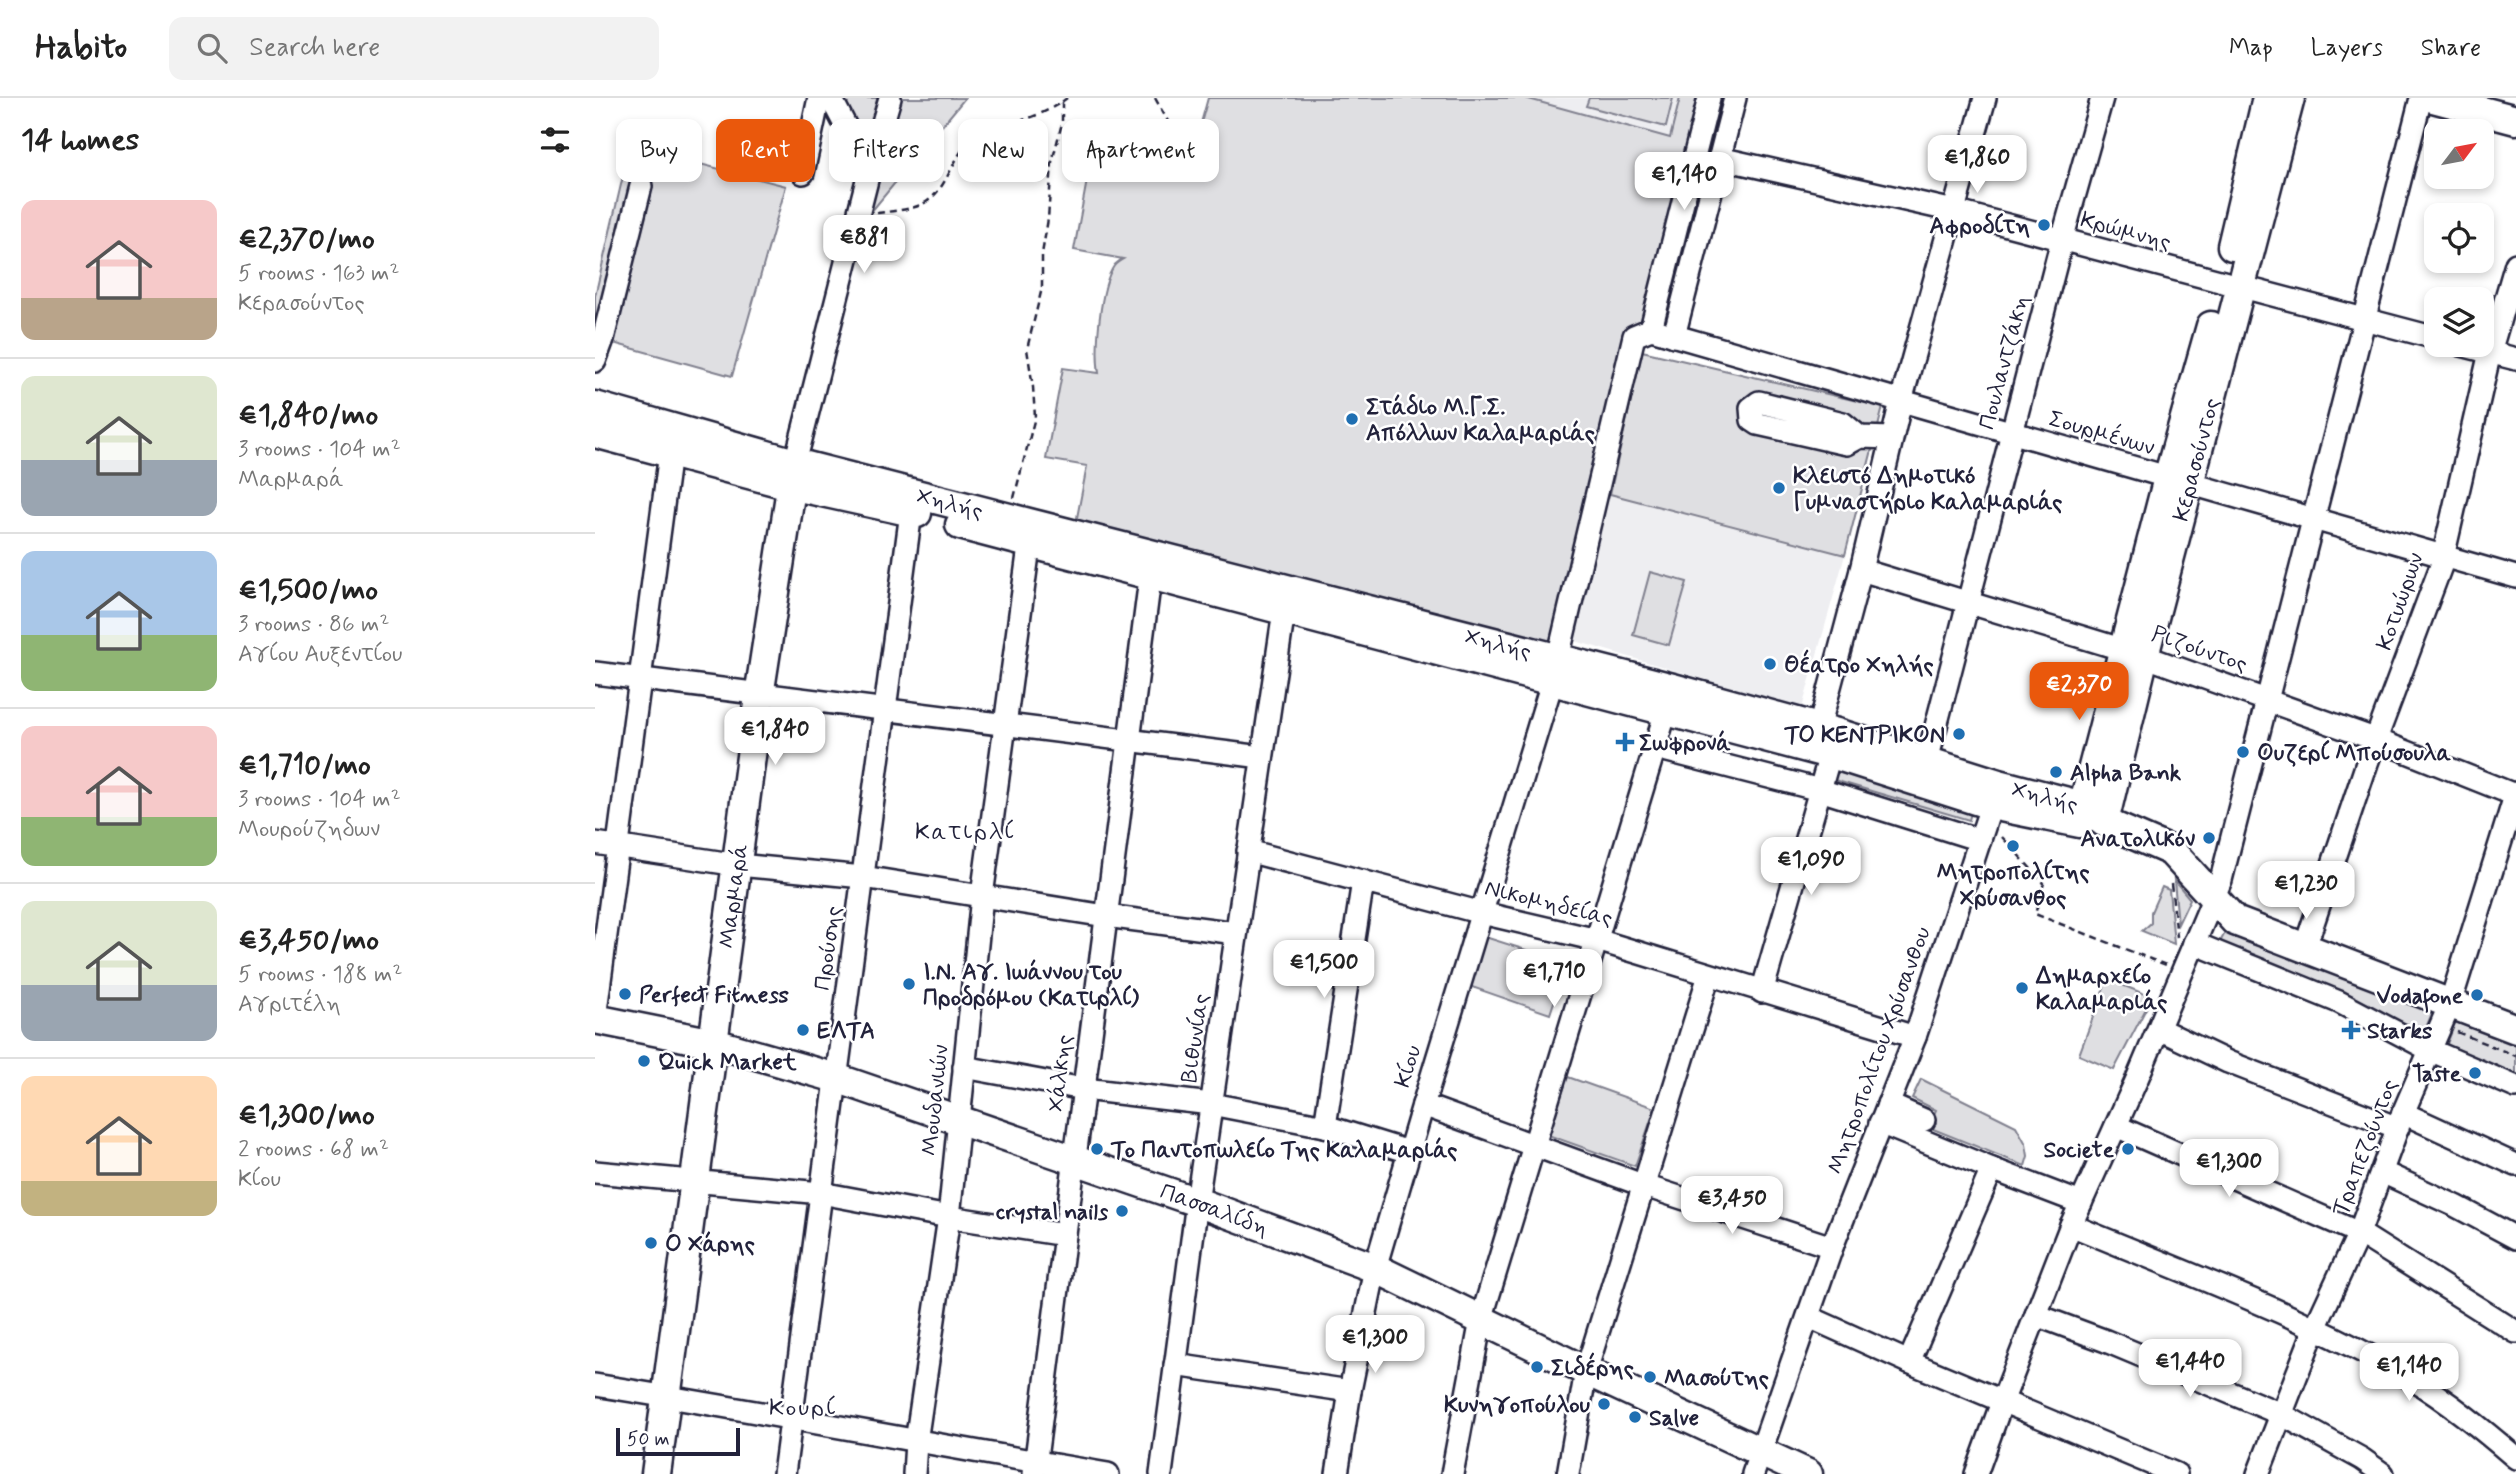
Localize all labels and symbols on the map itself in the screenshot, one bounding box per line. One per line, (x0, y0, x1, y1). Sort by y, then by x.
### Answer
north arrow (2424, 119, 2494, 189)
pin: €1,860 (1920, 136, 2034, 195)
pin: €1,140 (1627, 152, 1741, 212)
street label: Κρώμνης (2077, 205, 2174, 258)
place label: Αφροδίτη (1930, 212, 2030, 242)
pin: €881 (823, 216, 905, 275)
marker: Αφροδίτη (2036, 217, 2052, 233)
street label: Πουλαντζάκη (1973, 292, 2037, 433)
place label: Στάδιο Μ.Γ.Σ. Απόλλων Καλαμαριάς (1366, 393, 1595, 449)
street label: Κερασούντος (2167, 395, 2228, 525)
street label: Σουρμένων (2045, 403, 2158, 463)
marker: Στάδιο Μ.Γ.Σ. Απόλλων Καλαμαριάς (1344, 411, 1360, 427)
place label: Κλειστό Δημοτικό Γυμναστήριο Καλαμαριάς (1793, 462, 2062, 518)
marker: Κλειστό Δημοτικό Γυμναστήριο Καλαμαριάς (1771, 480, 1787, 496)
street label: Χηλής (913, 482, 986, 528)
street label: Κοτυώρων (2370, 549, 2432, 654)
street label: Ριζούντος (2147, 620, 2251, 680)
street label: Χηλής (1461, 622, 1534, 668)
place label: Θέατρο Χηλής (1784, 649, 1934, 681)
marker: Θέατρο Χηλής (1762, 656, 1778, 672)
pin: €2,370 (2022, 662, 2136, 722)
pin: €1,840 (718, 708, 832, 767)
place label: ΤΟ ΚΕΝΤΡΙΚΟΝ (1783, 721, 1945, 751)
marker: ΤΟ ΚΕΝΤΡΙΚΟΝ (1951, 726, 1967, 742)
place label: Σωφρονά (1639, 729, 1731, 759)
marker: Σωφρονά (1617, 734, 1633, 750)
place label: Ουζερί Μπούσουλα (2257, 739, 2452, 769)
marker: Ουζερί Μπούσουλα (2235, 744, 2251, 760)
place label: Alpha Bank (2070, 759, 2182, 789)
marker: Alpha Bank (2048, 764, 2064, 780)
street label: Χηλής (2008, 775, 2081, 821)
district label: Κατιρλί (915, 817, 1015, 848)
place label: Ανατολικόν (2081, 825, 2195, 855)
marker: Ανατολικόν (2201, 830, 2217, 846)
pin: €1,090 (1754, 838, 1868, 897)
marker: Μητροπολίτης Χρύσανθος (2005, 838, 2021, 854)
street label: Μαρμαρά (713, 842, 756, 951)
place label: Μητροπολίτης Χρύσανθος (1937, 858, 2089, 914)
pin: €1,230 (2249, 862, 2363, 921)
street label: Νικομηδείας (1481, 874, 1616, 934)
street label: Προύσης (808, 904, 850, 992)
street label: Μητροπολίτου Χρύσανθου (1821, 923, 1939, 1179)
pin: €1,500 (1267, 940, 1381, 1000)
pin: €1,710 (1497, 950, 1611, 1009)
place label: Ι.Ν. Αγ. Ιωάννου του Προδρόμου (Κατιρλί) (923, 958, 1140, 1014)
place label: Δημαρχείο Καλαμαριάς (2035, 962, 2167, 1018)
marker: Ι.Ν. Αγ. Ιωάννου του Προδρόμου (Κατιρλί) (901, 976, 917, 992)
marker: Δημαρχείο Καλαμαριάς (2014, 980, 2030, 996)
place label: Perfect Fitness (639, 981, 790, 1011)
place label: Vodafone (2376, 982, 2464, 1013)
marker: Perfect Fitness (617, 986, 633, 1002)
marker: Vodafone (2469, 987, 2485, 1003)
street label: Βιθυνίας (1175, 992, 1217, 1085)
place label: ΕΛΤΑ (817, 1017, 875, 1047)
place label: Starks (2367, 1017, 2433, 1047)
marker: Starks (2341, 1020, 2361, 1040)
marker: ΕΛΤΑ (795, 1022, 811, 1038)
street label: Χάλκης (1041, 1033, 1081, 1114)
street label: Κίου (1388, 1042, 1430, 1091)
street label: Μουδανιών (915, 1043, 957, 1157)
place label: Quick Market (658, 1048, 797, 1078)
marker: Quick Market (636, 1053, 652, 1069)
place label: Taste (2412, 1060, 2462, 1090)
marker: Taste (2467, 1065, 2483, 1081)
street label: Τραπεζούντος (2326, 1075, 2406, 1220)
place label: Το Παντοπωλείο Της Καλαμαριάς (1110, 1136, 1457, 1166)
place label: Societe (2043, 1136, 2115, 1166)
pin: €1,300 (2172, 1140, 2286, 1199)
marker: Το Παντοπωλείο Της Καλαμαριάς (1089, 1141, 1105, 1157)
marker: Societe (2120, 1141, 2136, 1157)
pin: €3,450 (1675, 1176, 1789, 1236)
street label: Πασσαλίδη (1156, 1177, 1272, 1244)
place label: crystal nails (996, 1198, 1109, 1228)
marker: crystal nails (1114, 1203, 1130, 1219)
place label: Ο Χάρης (665, 1230, 755, 1260)
marker: Ο Χάρης (643, 1235, 659, 1251)
pin: €1,300 (1318, 1316, 1432, 1375)
pin: €1,440 (2133, 1340, 2247, 1399)
pin: €1,140 (2352, 1344, 2466, 1403)
place label: Σιδέρης (1551, 1352, 1634, 1384)
marker: Σιδέρης (1529, 1359, 1545, 1375)
place label: Μασούτης (1664, 1364, 1769, 1394)
marker: Μασούτης (1642, 1369, 1658, 1385)
place label: Κυνηγοπούλου (1444, 1391, 1591, 1421)
district label: Κουρί (769, 1393, 837, 1424)
marker: Κυνηγοπούλου (1596, 1396, 1612, 1412)
place label: Salve (1649, 1404, 1699, 1434)
marker: Salve (1627, 1409, 1643, 1425)
scale bar (616, 1425, 740, 1457)

